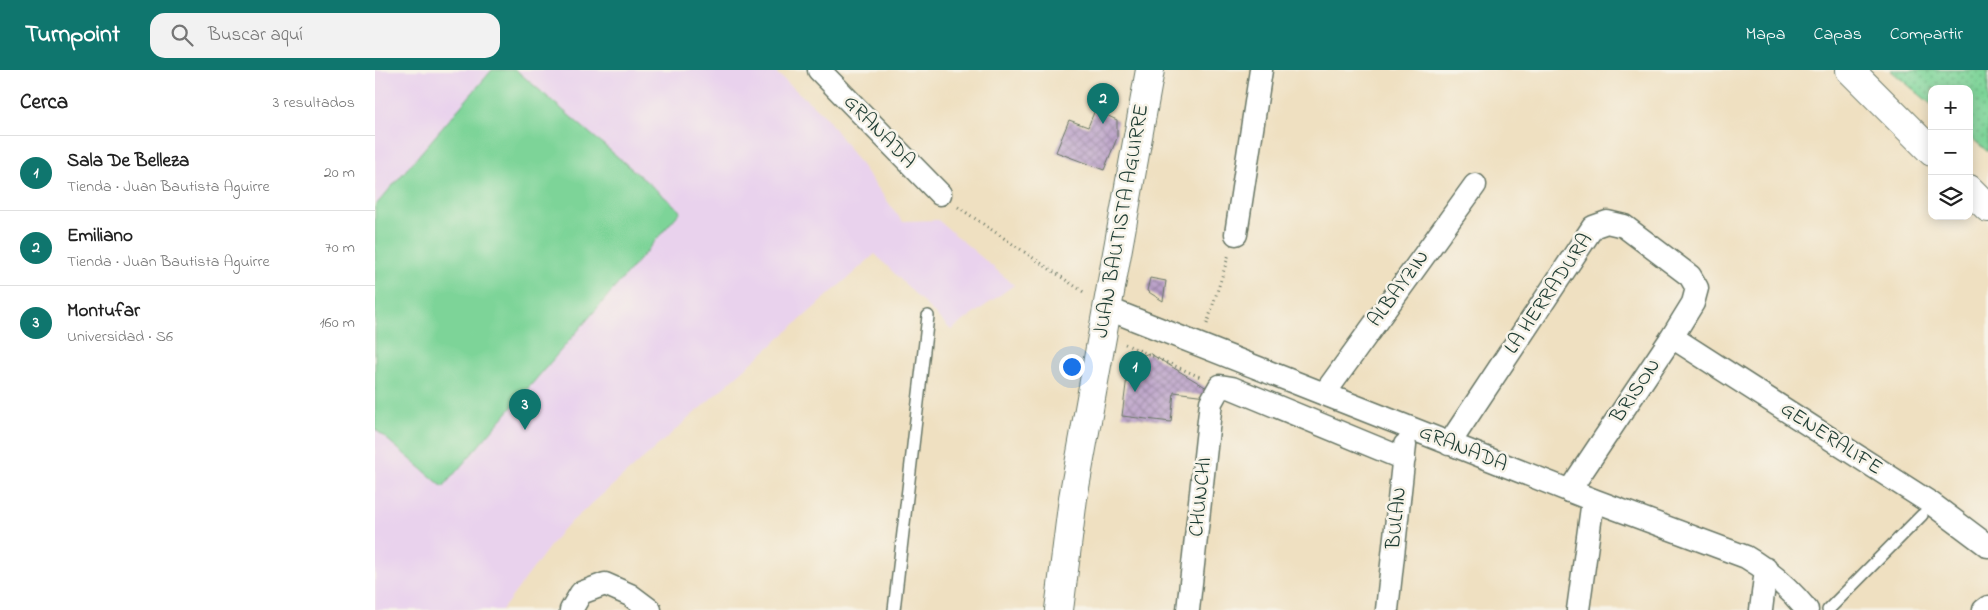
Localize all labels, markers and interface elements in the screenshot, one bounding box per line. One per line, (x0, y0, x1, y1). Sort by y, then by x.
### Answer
search box (150, 13, 500, 58)
text: Turnpoint (25, 18, 120, 53)
icon: search (168, 21, 196, 49)
text: Buscar aquí (208, 22, 303, 49)
text: Mapa (1745, 22, 1786, 48)
text: Capas (1814, 22, 1862, 48)
text: Compartir (1890, 22, 1963, 48)
pin: 2 (1087, 83, 1119, 124)
map controls (1928, 85, 1973, 220)
button: + (1928, 85, 1973, 130)
text: Cerca (20, 88, 68, 118)
street label: GRANADA (836, 88, 922, 176)
text: 3 resultados (273, 91, 355, 115)
street label: JUAN BAUTISTA AGUIRRE (1087, 102, 1157, 340)
button: − (1928, 130, 1973, 175)
text: Sala De Belleza (67, 148, 189, 175)
text: 1 (33, 161, 39, 185)
text: 20 m (324, 161, 355, 185)
text: Tienda · Juan Bautista Aguirre (67, 175, 270, 199)
button: layers (1928, 175, 1973, 220)
text: Emiliano (67, 223, 133, 250)
street label: LA HERRADURA (1497, 227, 1601, 361)
text: 2 (32, 236, 40, 260)
text: 70 m (325, 236, 355, 260)
street label: ALBAYZIN (1361, 244, 1437, 334)
text: Tienda · Juan Bautista Aguirre (67, 250, 270, 274)
text: Montufar (67, 298, 140, 325)
text: 3 (33, 311, 39, 335)
text: 160 m (320, 311, 355, 335)
text: Universidad · S6 (67, 325, 173, 349)
pin: 1 (1119, 351, 1151, 392)
street label: BRISON (1603, 353, 1669, 430)
your location (1059, 354, 1085, 380)
pin: 3 (509, 389, 541, 430)
street label: GENERALIFE (1774, 395, 1888, 483)
street label: GRANADA (1414, 418, 1512, 480)
street label: CHUNCHI (1182, 456, 1220, 538)
street label: BULAN (1379, 485, 1415, 552)

